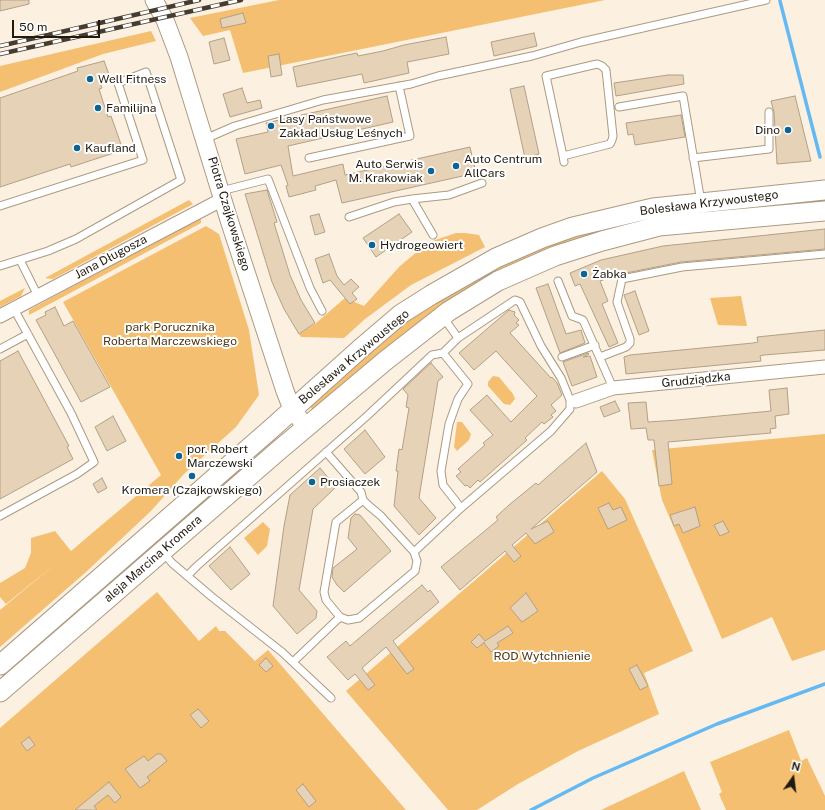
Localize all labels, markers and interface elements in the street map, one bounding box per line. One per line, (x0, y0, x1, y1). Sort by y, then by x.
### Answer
scale bar (14, 12, 102, 38)
text: 50 m (19, 20, 47, 34)
place label: Well Fitness (98, 72, 166, 86)
marker: Well Fitness (85, 74, 95, 84)
place label: Familijna (106, 101, 156, 115)
marker: Familijna (93, 103, 103, 113)
place label: Lasy Państwowe Zakład Usług Leśnych (279, 112, 403, 140)
marker: Lasy Państwowe Zakład Usług Leśnych (266, 121, 276, 131)
place label: Dino (755, 123, 780, 137)
marker: Dino (783, 125, 793, 135)
place label: Kaufland (85, 141, 136, 155)
marker: Kaufland (72, 143, 82, 153)
place label: Auto Centrum AllCars (464, 152, 542, 180)
street label: Piotra Czajkowskiego (205, 155, 253, 273)
place label: Auto Serwis M. Krakowiak (349, 157, 423, 185)
marker: Auto Centrum AllCars (451, 161, 461, 171)
marker: Auto Serwis M. Krakowiak (426, 166, 436, 176)
street label: Bolesława Krzywoustego (639, 187, 779, 219)
street label: Jana Długosza (72, 232, 150, 282)
place label: Hydrogeowiert (380, 238, 463, 252)
marker: Hydrogeowiert (367, 240, 377, 250)
place label: Żabka (592, 267, 627, 281)
marker: Żabka (579, 269, 589, 279)
street label: Bolesława Krzywoustego (296, 307, 412, 407)
park label: park Porucznika Roberta Marczewskiego (103, 320, 237, 348)
street label: Grudziądzka (661, 369, 731, 391)
place label: por. Robert Marczewski (187, 442, 253, 470)
marker: por. Robert Marczewski (174, 451, 184, 461)
marker: Kromera (Czajkowskiego) (187, 471, 197, 481)
place label: Prosiaczek (320, 475, 380, 489)
marker: Prosiaczek (307, 477, 317, 487)
place label: Kromera (Czajkowskiego) (122, 483, 262, 497)
street label: aleja Marcina Kromera (101, 513, 205, 605)
park label: ROD Wytchnienie (493, 649, 591, 663)
north arrow (773, 758, 813, 798)
text: N (790, 759, 802, 773)

